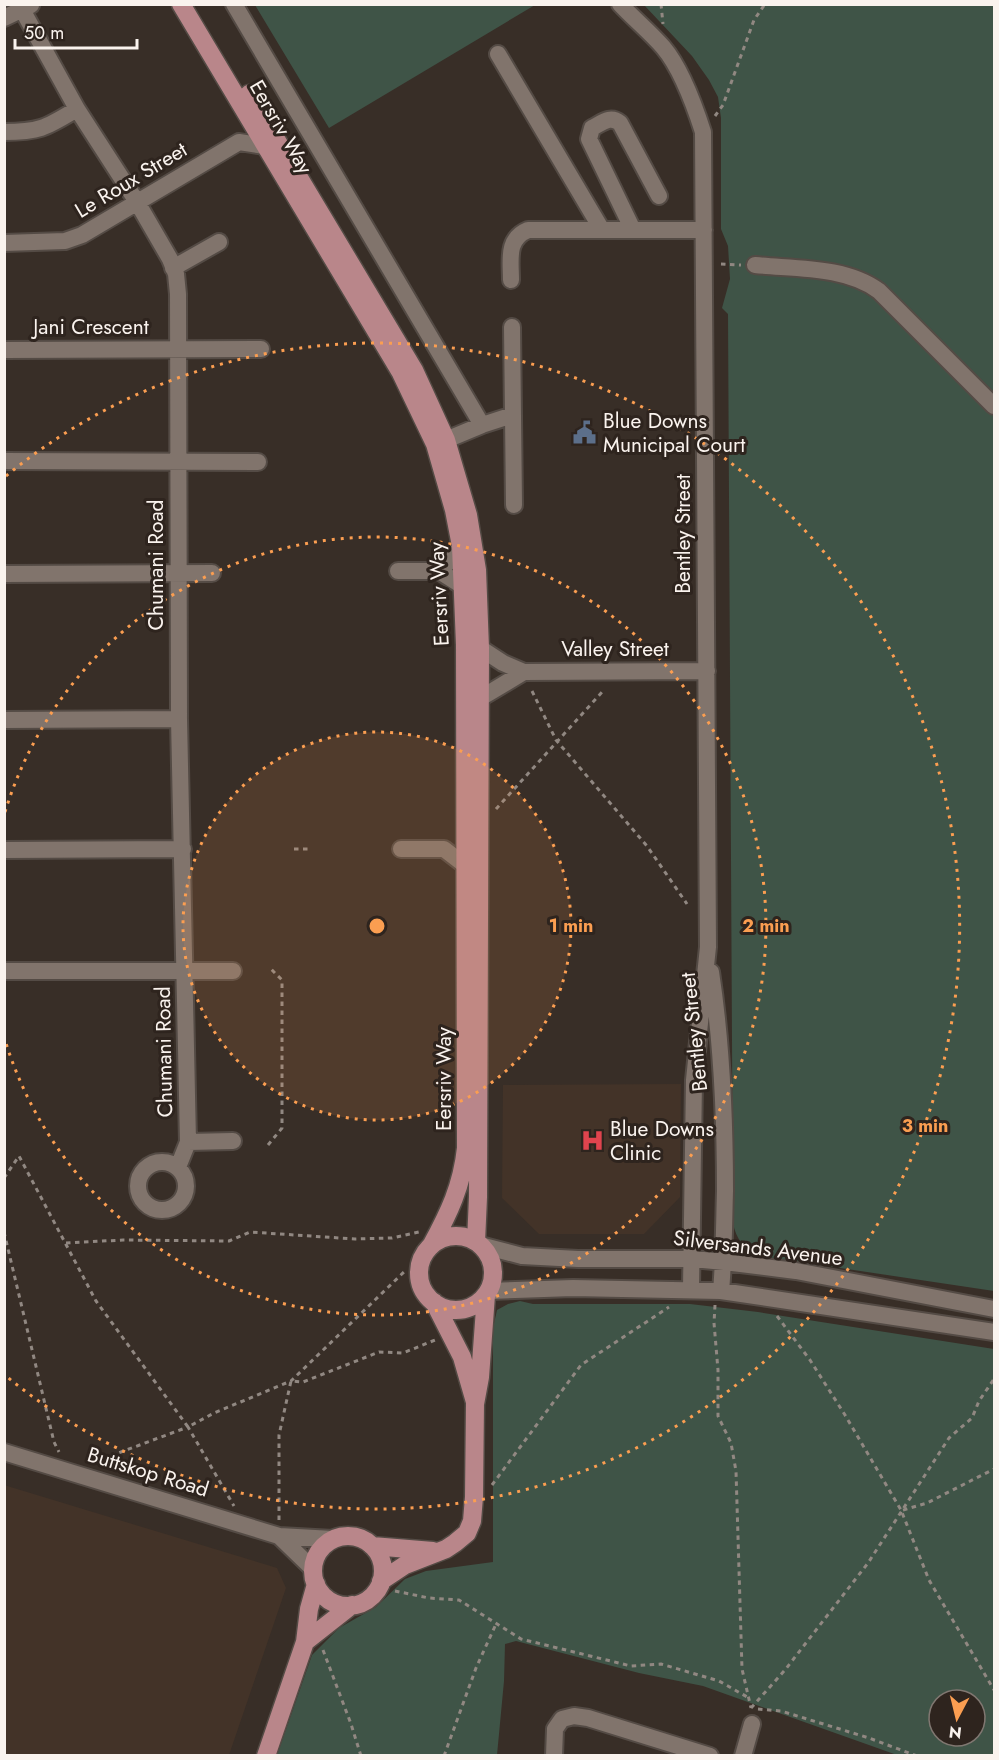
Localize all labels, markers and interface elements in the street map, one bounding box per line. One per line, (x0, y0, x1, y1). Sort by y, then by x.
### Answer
scale bar (15, 12, 136, 50)
text: 50 m (24, 20, 64, 46)
street label: Eersriv Way (242, 74, 320, 180)
street label: Le Roux Street (69, 135, 193, 225)
street label: Jani Crescent (30, 312, 149, 342)
place label: Blue Downs Municipal Court (603, 406, 745, 460)
public building icon: Blue Downs Municipal Court (572, 420, 598, 446)
street label: Bentley Street (668, 474, 698, 594)
street label: Chumani Road (141, 500, 171, 631)
street label: Eersriv Way (421, 540, 457, 647)
street label: Valley Street (561, 634, 669, 664)
text: 1 min (549, 913, 593, 939)
text: 2 min (742, 913, 790, 939)
centre of rings (367, 916, 387, 936)
street label: Bentley Street (673, 971, 715, 1093)
street label: Chumani Road (148, 986, 180, 1118)
street label: Eersriv Way (429, 1026, 459, 1131)
text: 3 min (902, 1113, 948, 1139)
place label: Blue Downs Clinic (610, 1114, 714, 1168)
hospital icon: Blue Downs Clinic (579, 1128, 605, 1154)
street label: Silversands Avenue (672, 1223, 845, 1273)
street label: Buttskop Road (84, 1439, 212, 1505)
north arrow (927, 1688, 987, 1748)
text: N (948, 1720, 963, 1745)

